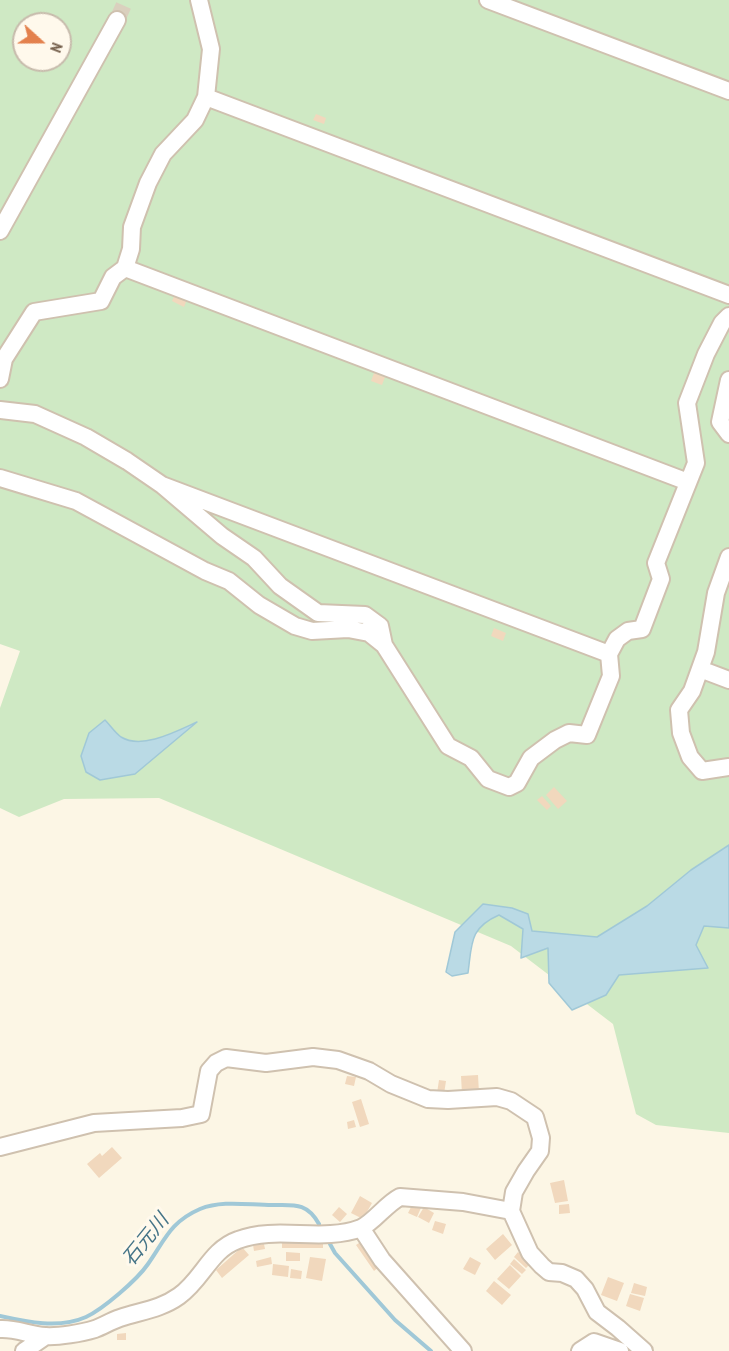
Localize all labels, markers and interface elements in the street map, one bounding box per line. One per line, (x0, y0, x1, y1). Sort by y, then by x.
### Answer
north arrow (12, 12, 72, 72)
text: N (46, 40, 68, 55)
water label: 石元川 (118, 1209, 174, 1271)

